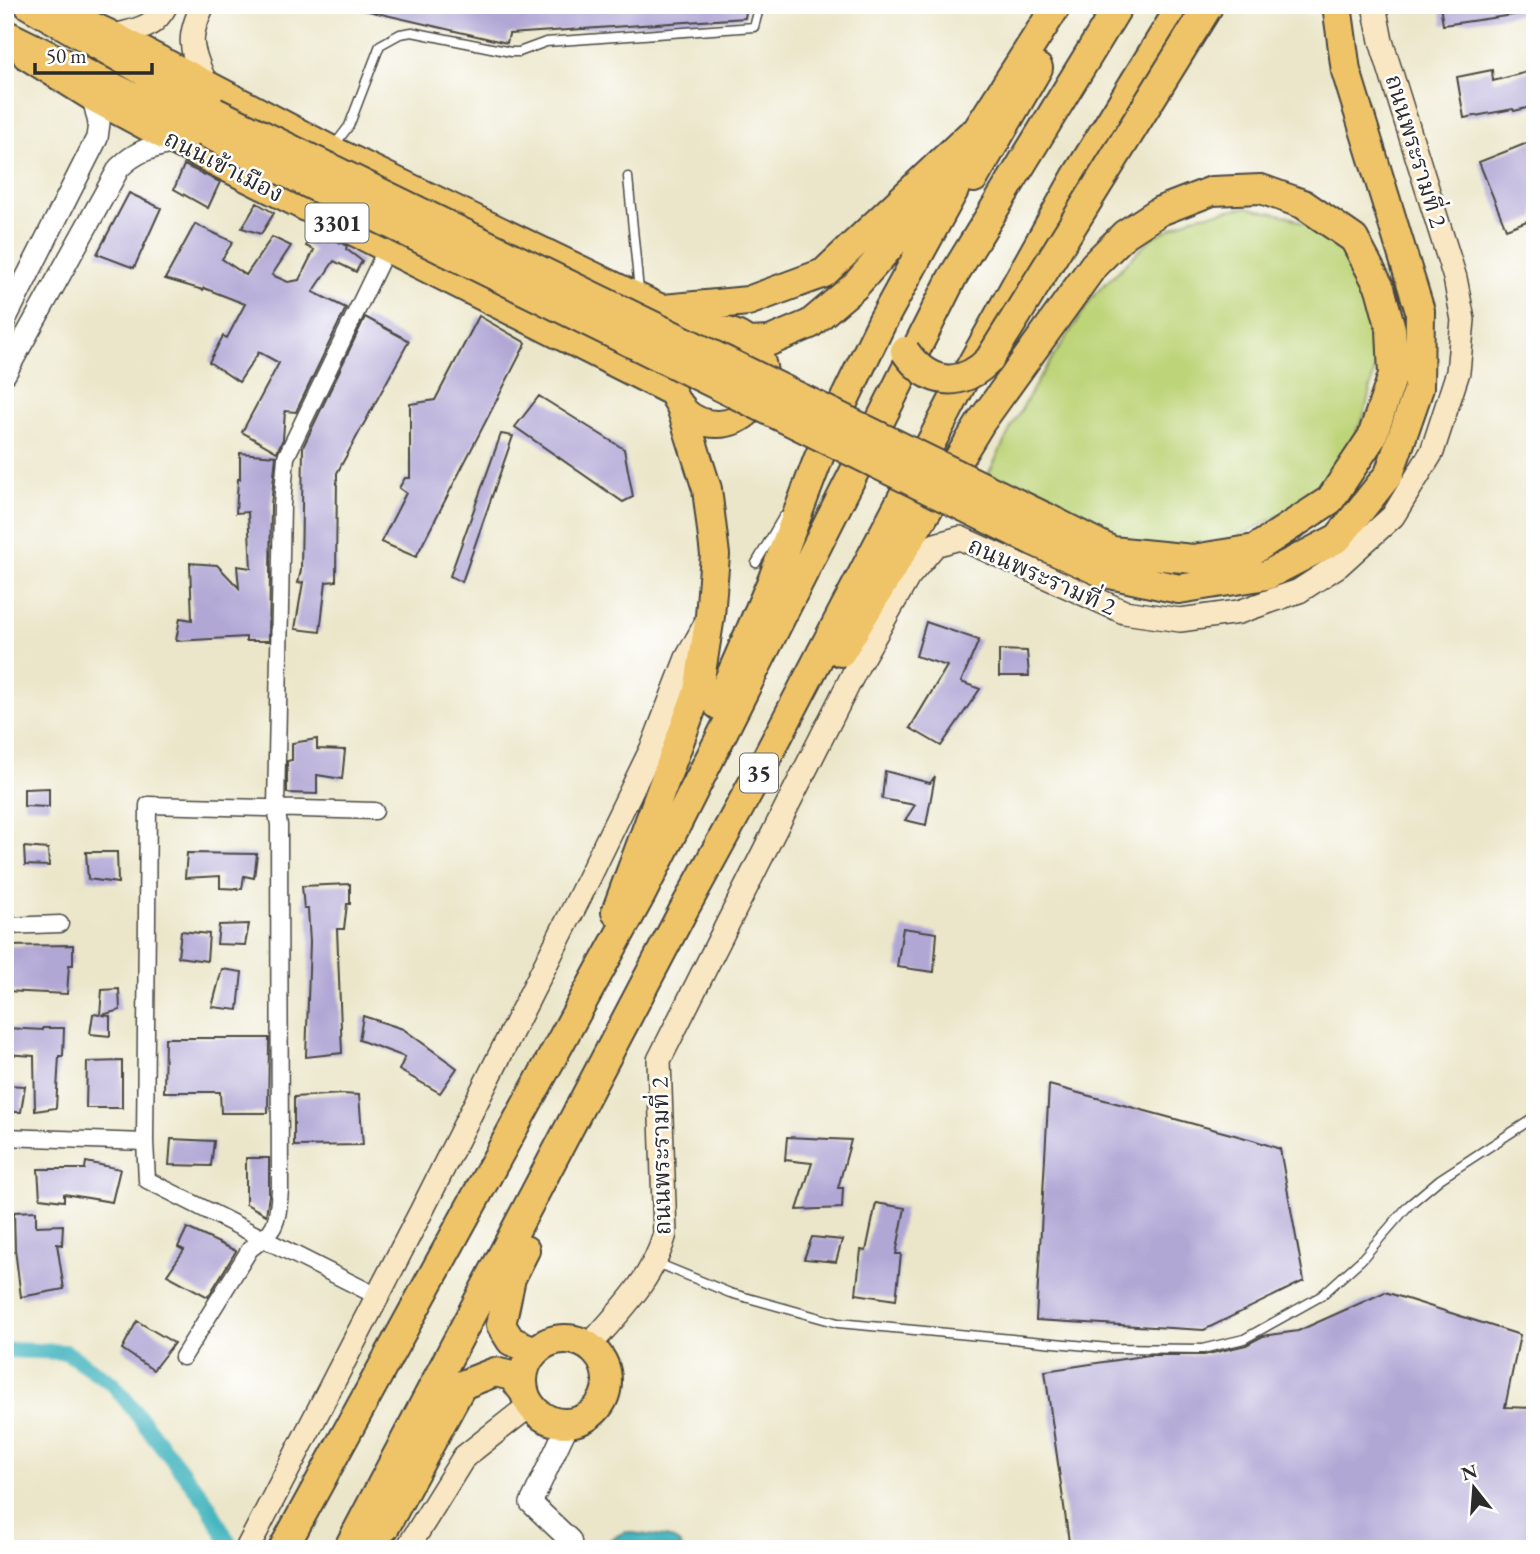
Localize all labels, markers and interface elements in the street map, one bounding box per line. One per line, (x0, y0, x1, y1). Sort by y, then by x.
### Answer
scale bar (35, 32, 152, 76)
text: 50 m (46, 42, 87, 69)
street label: ถนนพระรามที่ 2 (1378, 70, 1457, 232)
street label: ถนนเข้าเมือง (159, 122, 289, 209)
road number: 3301 (306, 204, 368, 243)
street label: ถนนพระรามที่ 2 (964, 527, 1122, 622)
road number: 35 (740, 754, 778, 792)
street label: ถนนพระรามที่ 2 (642, 1076, 677, 1236)
north arrow (1438, 1452, 1508, 1522)
text: N (1458, 1458, 1481, 1486)

